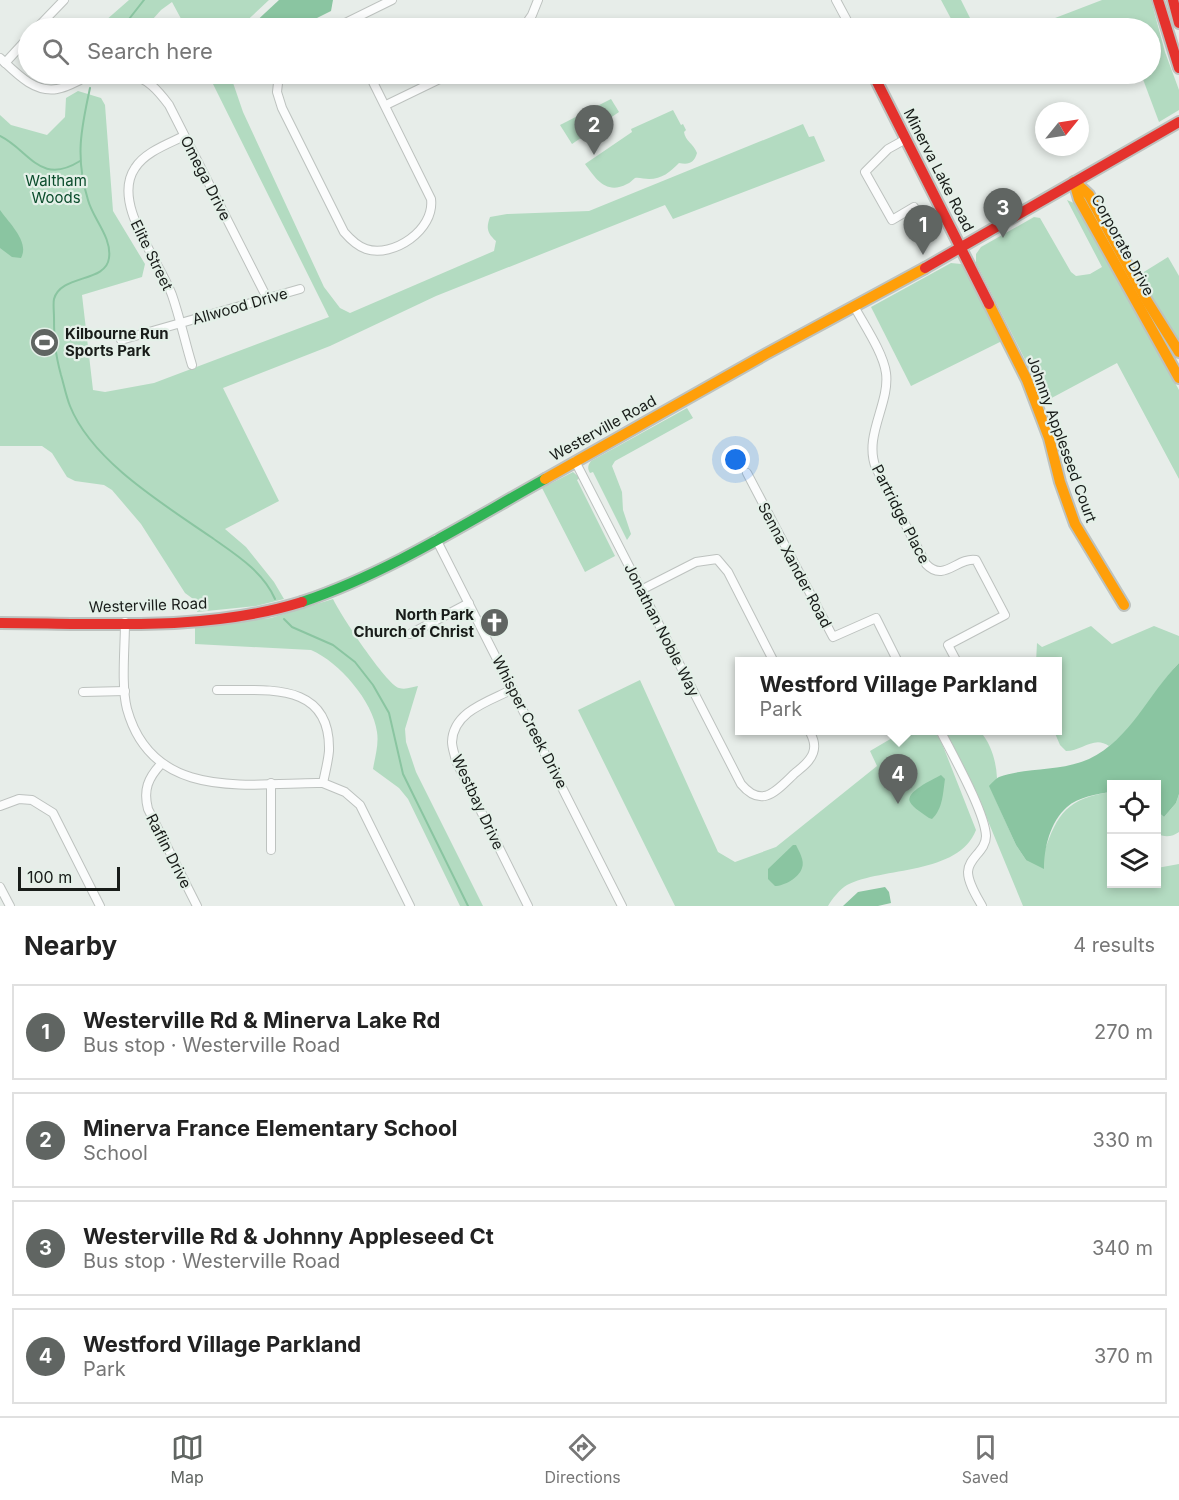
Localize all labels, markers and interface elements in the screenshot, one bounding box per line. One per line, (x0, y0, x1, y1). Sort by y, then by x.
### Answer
search box (18, 18, 1161, 84)
icon: search (39, 35, 72, 68)
text: Search here (87, 38, 213, 64)
north arrow (1035, 102, 1089, 156)
street label: Minerva Lake Road (900, 105, 978, 235)
pin: 2 (574, 106, 614, 155)
street label: Omega Drive (177, 133, 235, 223)
park label: Waltham Woods (25, 171, 87, 207)
pin: 3 (984, 188, 1022, 238)
street label: Corporate Drive (1087, 191, 1159, 299)
pin: 1 (904, 206, 942, 255)
street label: Elite Street (127, 217, 177, 294)
street label: Allwood Drive (190, 283, 290, 329)
place label: Kilbourne Run Sports Park (65, 324, 169, 360)
sports icon: Kilbourne Run Sports Park (28, 326, 60, 358)
street label: Johnny Appleseed Court (1023, 353, 1101, 525)
street label: Westerville Road (547, 391, 659, 465)
your location (721, 445, 750, 474)
street label: Partridge Place (868, 461, 934, 567)
street label: Senna Xander Road (754, 499, 836, 631)
street label: Jonathan Noble Way (620, 560, 704, 700)
street label: Westerville Road (88, 593, 208, 617)
place label: North Park Church of Christ (353, 605, 474, 641)
church icon: North Park Church of Christ (479, 607, 511, 639)
street label: Whisper Creek Drive (488, 652, 572, 792)
popup (735, 657, 1062, 735)
text: Westford Village Parkland (759, 671, 1038, 697)
text: Park (759, 697, 802, 721)
street label: Westbay Drive (448, 751, 508, 853)
pin: 4 (878, 754, 918, 804)
map controls (1107, 780, 1161, 888)
button: locate (1107, 780, 1161, 834)
street label: Raflin Drive (142, 811, 196, 891)
button: layers (1107, 834, 1161, 888)
scale bar (18, 864, 120, 892)
text: 100 m (27, 867, 72, 887)
text: Nearby (24, 930, 117, 961)
text: 4 results (1073, 933, 1155, 957)
text: Westerville Rd & Minerva Lake Rd (83, 1007, 440, 1033)
text: 1 (41, 1020, 50, 1044)
text: 270 m (1094, 1020, 1153, 1044)
text: Bus stop · Westerville Road (83, 1033, 340, 1057)
text: Minerva France Elementary School (83, 1115, 457, 1141)
text: 2 (39, 1128, 52, 1152)
text: 330 m (1093, 1128, 1153, 1152)
text: School (83, 1141, 148, 1165)
text: Westerville Rd & Johnny Appleseed Ct (83, 1223, 494, 1249)
text: 3 (39, 1236, 52, 1260)
text: 340 m (1092, 1236, 1153, 1260)
text: Bus stop · Westerville Road (83, 1249, 340, 1273)
text: Westford Village Parkland (83, 1331, 361, 1357)
text: 4 (39, 1344, 52, 1368)
text: 370 m (1094, 1344, 1153, 1368)
text: Park (83, 1357, 126, 1381)
tab: Map (170, 1431, 204, 1487)
tab: Directions (545, 1431, 621, 1487)
tab: Saved (962, 1431, 1009, 1487)

